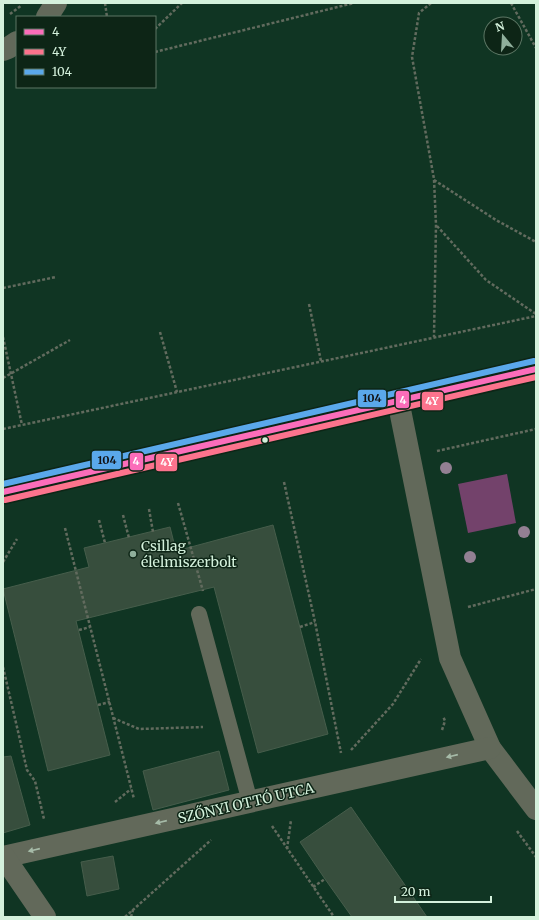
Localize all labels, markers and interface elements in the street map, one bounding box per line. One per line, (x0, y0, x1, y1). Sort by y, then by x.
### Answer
legend (16, 16, 156, 88)
north arrow (483, 16, 523, 56)
text: N (494, 18, 506, 34)
text: 4 (52, 24, 60, 39)
text: 4Y (52, 44, 66, 59)
text: 104 (52, 64, 72, 79)
line badge: 104 (357, 389, 387, 408)
line badge: 4 (395, 390, 410, 409)
text: 104 (363, 391, 381, 405)
line badge: 4Y (421, 391, 444, 411)
text: 4 (400, 393, 407, 407)
text: 4Y (425, 394, 439, 408)
unlabelled marker (260, 435, 270, 445)
line badge: 104 (91, 450, 122, 470)
line badge: 4 (129, 452, 144, 471)
text: 104 (98, 453, 116, 467)
line badge: 4Y (155, 453, 178, 472)
text: 4 (133, 454, 140, 468)
text: 4Y (160, 455, 174, 469)
place label: Csillag élelmiszerbolt (141, 537, 237, 571)
marker: Csillag élelmiszerbolt (128, 549, 138, 559)
one-way arrow (445, 754, 458, 760)
street label: SZŐNYI OTTÓ UTCA (176, 779, 316, 827)
one-way arrow (155, 819, 167, 825)
one-way arrow (28, 848, 40, 854)
scale bar (395, 878, 491, 904)
text: 20 m (401, 884, 430, 899)

